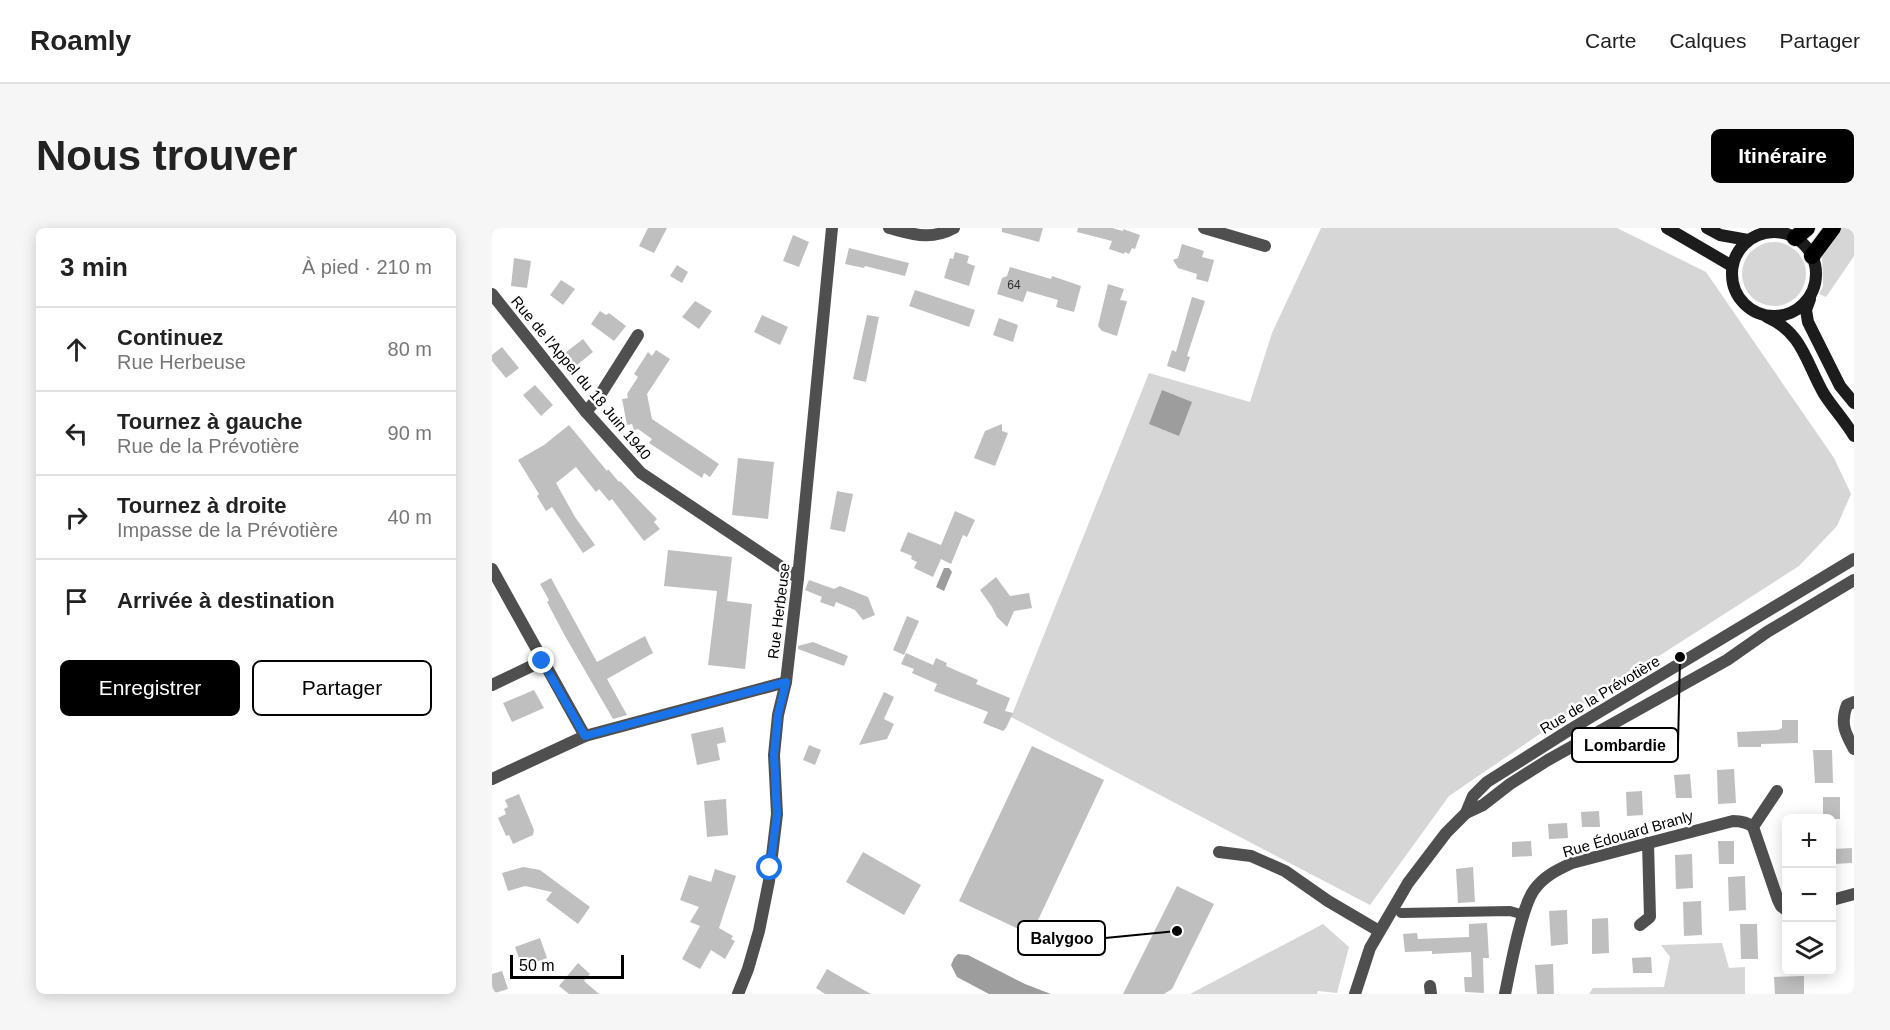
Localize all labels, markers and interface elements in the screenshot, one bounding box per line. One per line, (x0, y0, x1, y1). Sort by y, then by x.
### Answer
text: Roamly (30, 25, 131, 56)
text: Carte (1585, 29, 1636, 52)
text: Calques (1669, 29, 1746, 52)
text: Partager (1779, 29, 1860, 52)
button: Itinéraire (1711, 129, 1854, 183)
text: Nous trouver (36, 132, 297, 179)
text: 3 min (60, 252, 128, 282)
text: À pied · 210 m (302, 256, 432, 278)
house number: 64 (1007, 278, 1021, 292)
street label: Rue de l'Appel du 18 Juin 1940 (508, 293, 655, 463)
text: Continuez (117, 325, 223, 350)
icon: ahead (60, 333, 93, 366)
text: 80 m (388, 338, 432, 360)
text: Rue Herbeuse (117, 351, 246, 373)
text: Tournez à gauche (117, 409, 302, 434)
icon: left (60, 417, 93, 450)
text: 90 m (388, 422, 432, 444)
text: Rue de la Prévotière (117, 435, 299, 457)
text: Tournez à droite (117, 493, 287, 518)
icon: right (60, 501, 93, 534)
text: 40 m (388, 506, 432, 528)
text: Impasse de la Prévotière (117, 519, 338, 541)
street label: Rue Herbeuse (764, 562, 793, 660)
icon: arrive (60, 585, 93, 618)
text: Arrivée à destination (117, 588, 335, 613)
route end (528, 647, 554, 673)
street label: Rue de la Prévotière (1537, 652, 1663, 737)
button: Enregistrer (60, 660, 240, 716)
button: Partager (252, 660, 432, 716)
callout: Lombardie (1572, 728, 1678, 762)
text: Lombardie (1584, 737, 1666, 754)
street label: Rue Édouard Branly (1561, 807, 1696, 860)
map controls (1782, 814, 1836, 976)
button: + (1782, 814, 1836, 868)
route start (756, 854, 782, 880)
button: − (1782, 868, 1836, 922)
callout: Balygoo (1018, 921, 1105, 955)
button: layers (1782, 922, 1836, 976)
text: Balygoo (1030, 930, 1094, 947)
scale bar (510, 952, 624, 980)
text: 50 m (519, 957, 555, 974)

